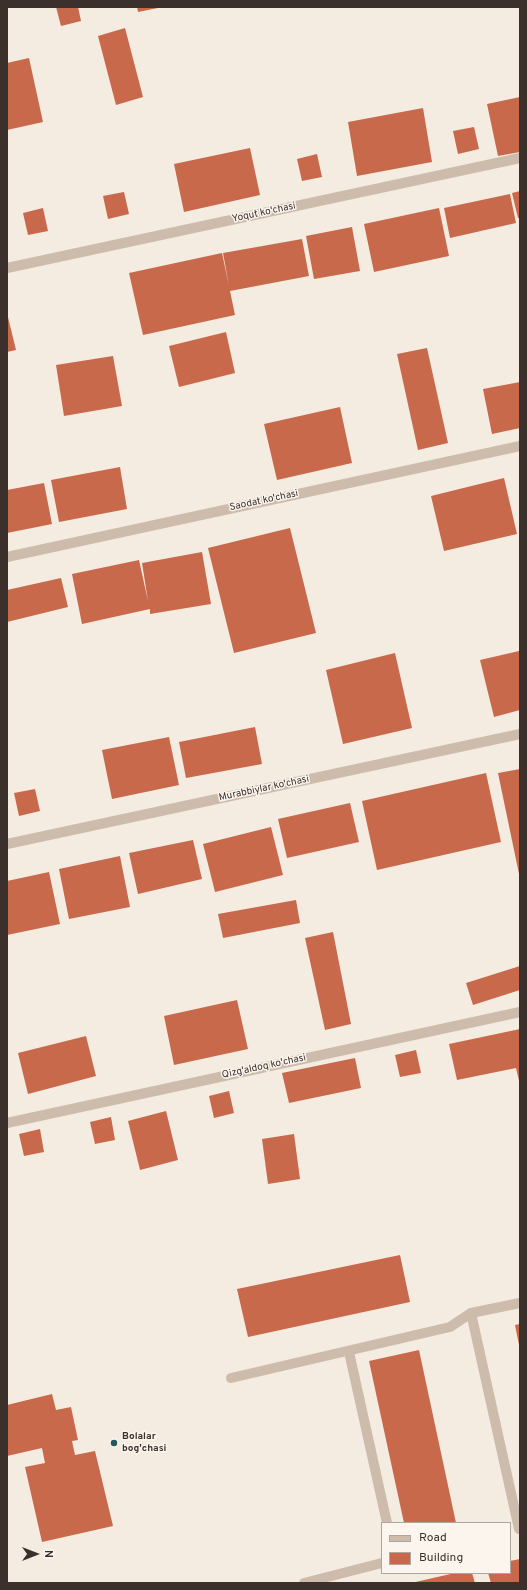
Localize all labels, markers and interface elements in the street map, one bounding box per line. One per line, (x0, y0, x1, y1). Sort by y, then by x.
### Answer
street label: Yoqut ko'chasi (231, 200, 297, 226)
street label: Saodat ko'chasi (229, 488, 299, 514)
street label: Murabbiylar ko'chasi (218, 774, 310, 804)
street label: Qizg'aldoq ko'chasi (221, 1052, 307, 1082)
place label: Bolalar bog'chasi (122, 1431, 166, 1454)
marker: Bolalar bog'chasi (109, 1438, 119, 1448)
legend (381, 1522, 511, 1574)
text: Road (419, 1530, 447, 1546)
north arrow (16, 1534, 56, 1574)
text: N (41, 1550, 55, 1558)
text: Building (419, 1550, 463, 1566)

